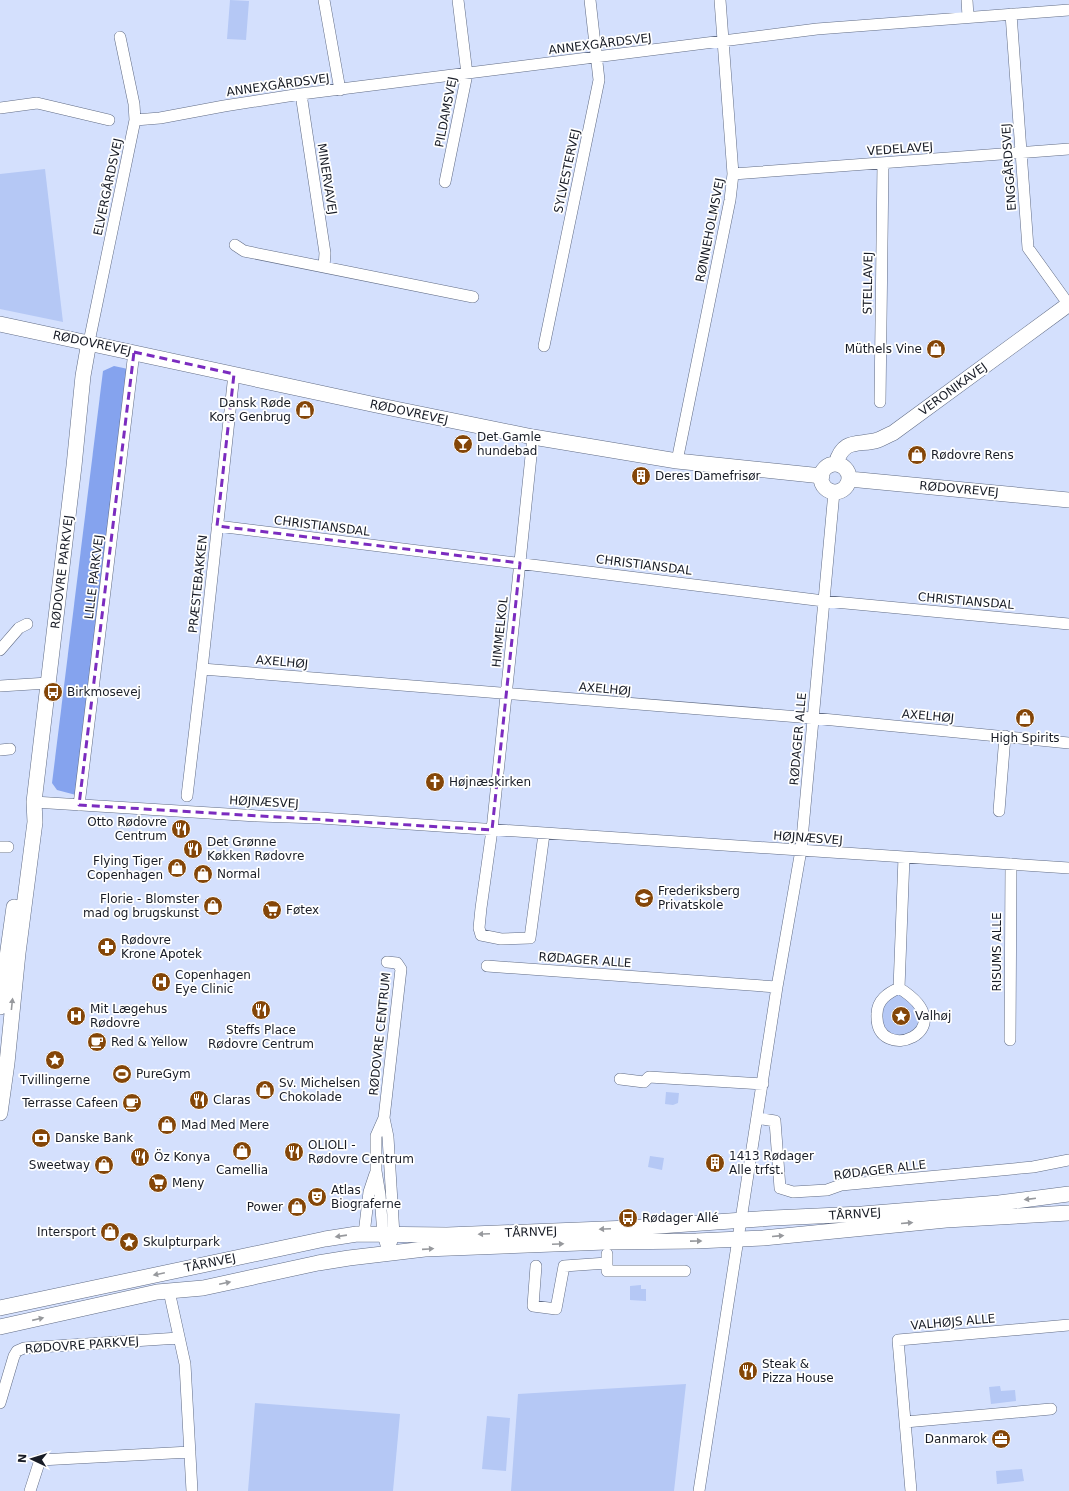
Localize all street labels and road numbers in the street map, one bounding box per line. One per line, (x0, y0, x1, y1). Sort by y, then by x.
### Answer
street label: ANNEXGÅRDSVEJ (547, 30, 652, 57)
street label: ANNEXGÅRDSVEJ (225, 70, 330, 99)
street label: PILDAMSVEJ (432, 75, 460, 149)
street label: ENGGÅRDSVEJ (998, 123, 1019, 211)
street label: SYLVESTERVEJ (551, 128, 583, 214)
street label: ELVERGÅRDSVEJ (90, 137, 125, 237)
street label: VEDELAVEJ (866, 140, 934, 158)
street label: MINERVAVEJ (314, 142, 340, 216)
street label: RØNNEHOLMSVEJ (693, 177, 727, 283)
street label: STELLAVEJ (860, 251, 876, 315)
street label: RØDOVREVEJ (52, 328, 132, 358)
street label: VERONIKAVEJ (916, 360, 990, 418)
street label: RØDOVREVEJ (369, 397, 449, 427)
street label: RØDOVREVEJ (919, 479, 999, 499)
street label: CHRISTIANSDAL (273, 513, 371, 539)
street label: RØDOVRE PARKVEJ (48, 514, 76, 630)
street label: LILLE PARKVEJ (82, 534, 106, 620)
street label: PRÆSTEBAKKEN (186, 534, 210, 634)
street label: CHRISTIANSDAL (595, 552, 693, 578)
street label: CHRISTIANSDAL (917, 590, 1015, 612)
street label: HIMMELKOL (489, 596, 511, 668)
street label: AXELHØJ (255, 653, 309, 671)
street label: AXELHØJ (578, 680, 632, 698)
street label: RØDAGER ALLE (787, 692, 809, 786)
street label: AXELHØJ (901, 707, 955, 725)
street label: HØJNÆSVEJ (229, 793, 299, 811)
street label: HØJNÆSVEJ (773, 829, 843, 847)
street label: RISUMS ALLE (990, 912, 1004, 992)
street label: RØDAGER ALLE (538, 950, 632, 970)
street label: RØDOVRE CENTRUM (367, 972, 393, 1096)
street label: RØDAGER ALLE (833, 1157, 927, 1183)
street label: TÅRNVEJ (827, 1204, 882, 1223)
street label: TÅRNVEJ (504, 1223, 557, 1240)
street label: TÅRNVEJ (182, 1250, 237, 1275)
street label: VALHØJS ALLE (910, 1311, 996, 1333)
street label: RØDOVRE PARKVEJ (24, 1334, 140, 1356)

